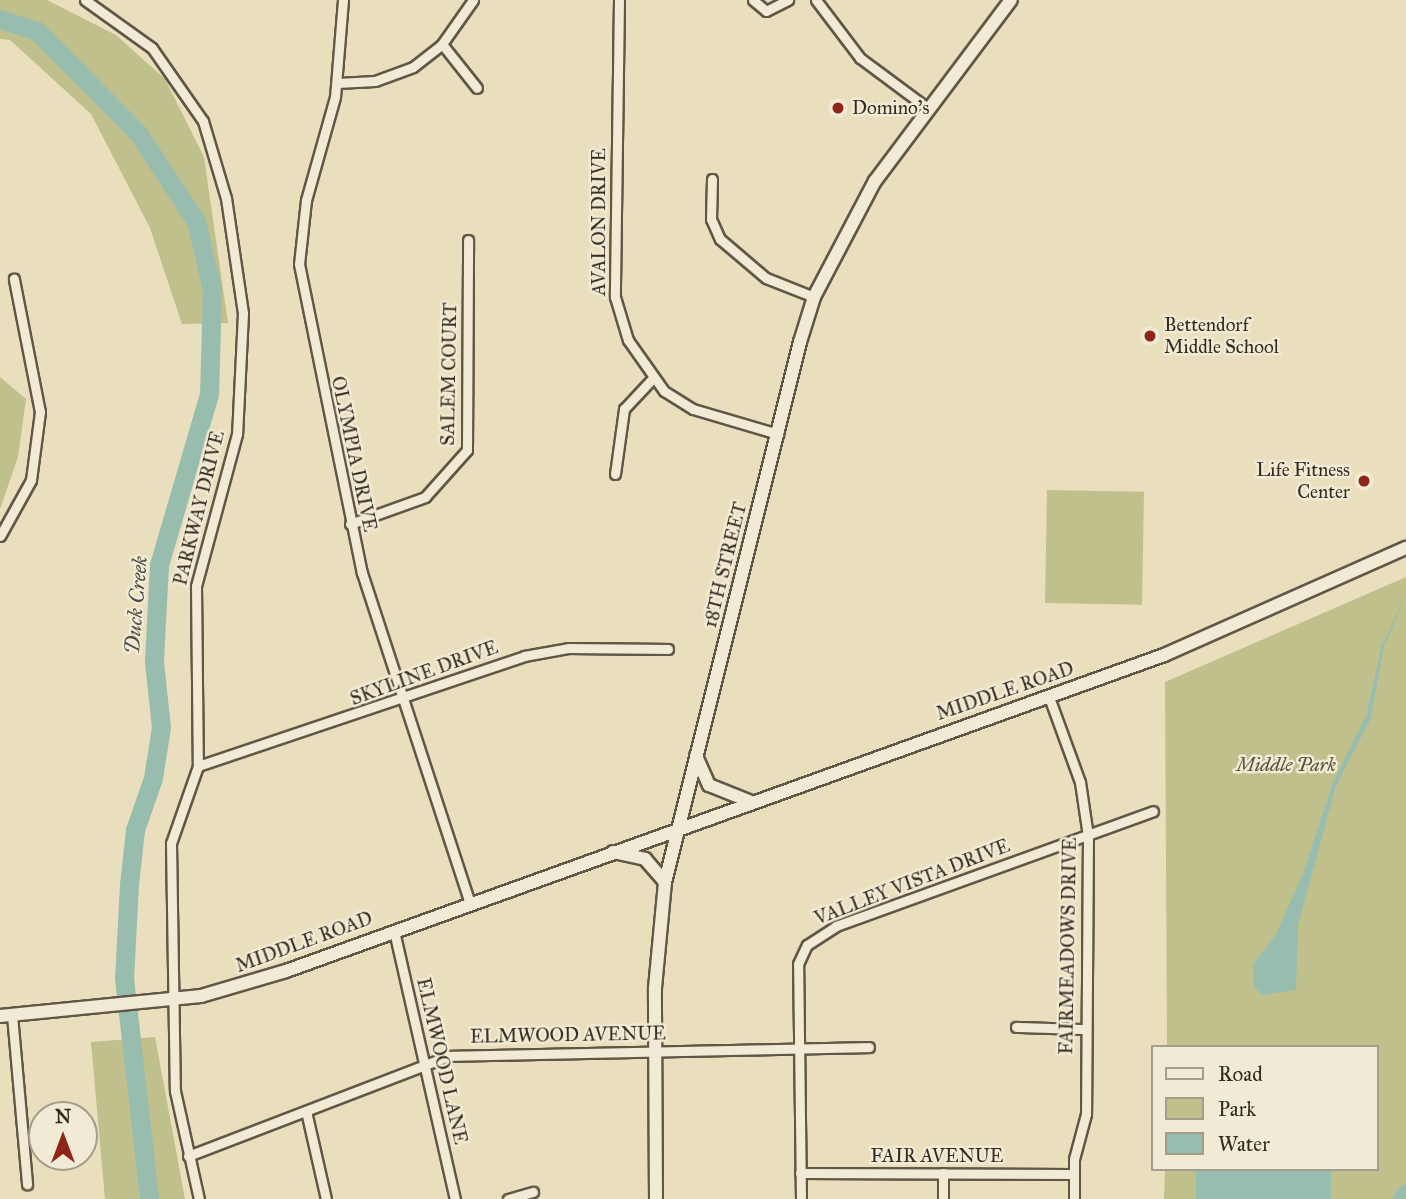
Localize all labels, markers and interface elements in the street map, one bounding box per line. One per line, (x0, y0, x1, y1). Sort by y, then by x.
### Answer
place label: Domino's (852, 97, 929, 119)
marker: Domino's (830, 100, 846, 116)
street label: AVALON DRIVE (588, 148, 610, 296)
street label: SALEM COURT (436, 302, 462, 446)
place label: Bettendorf Middle School (1164, 314, 1279, 358)
marker: Bettendorf Middle School (1142, 328, 1158, 344)
street label: OLYMPIA DRIVE (326, 374, 382, 534)
street label: PARKWAY DRIVE (169, 428, 229, 588)
place label: Life Fitness Center (1256, 459, 1350, 503)
marker: Life Fitness Center (1356, 473, 1372, 489)
street label: 18TH STREET (698, 500, 752, 630)
water label: Duck Creek (119, 555, 153, 655)
street label: SKYLINE DRIVE (347, 636, 501, 710)
street label: MIDDLE ROAD (933, 657, 1077, 725)
park label: Middle Park (1236, 754, 1336, 776)
street label: VALLEY VISTA DRIVE (811, 834, 1013, 930)
street label: FAIRMEADOWS DRIVE (1055, 837, 1081, 1055)
street label: MIDDLE ROAD (232, 907, 376, 977)
street label: ELMWOOD LANE (412, 976, 472, 1146)
street label: ELMWOOD AVENUE (470, 1022, 666, 1048)
legend (1150, 1045, 1378, 1171)
text: Road (1218, 1061, 1263, 1087)
text: Park (1218, 1096, 1256, 1122)
north arrow (28, 1101, 98, 1171)
text: N (55, 1105, 71, 1128)
text: Water (1218, 1131, 1270, 1157)
street label: FAIR AVENUE (871, 1145, 1003, 1167)

